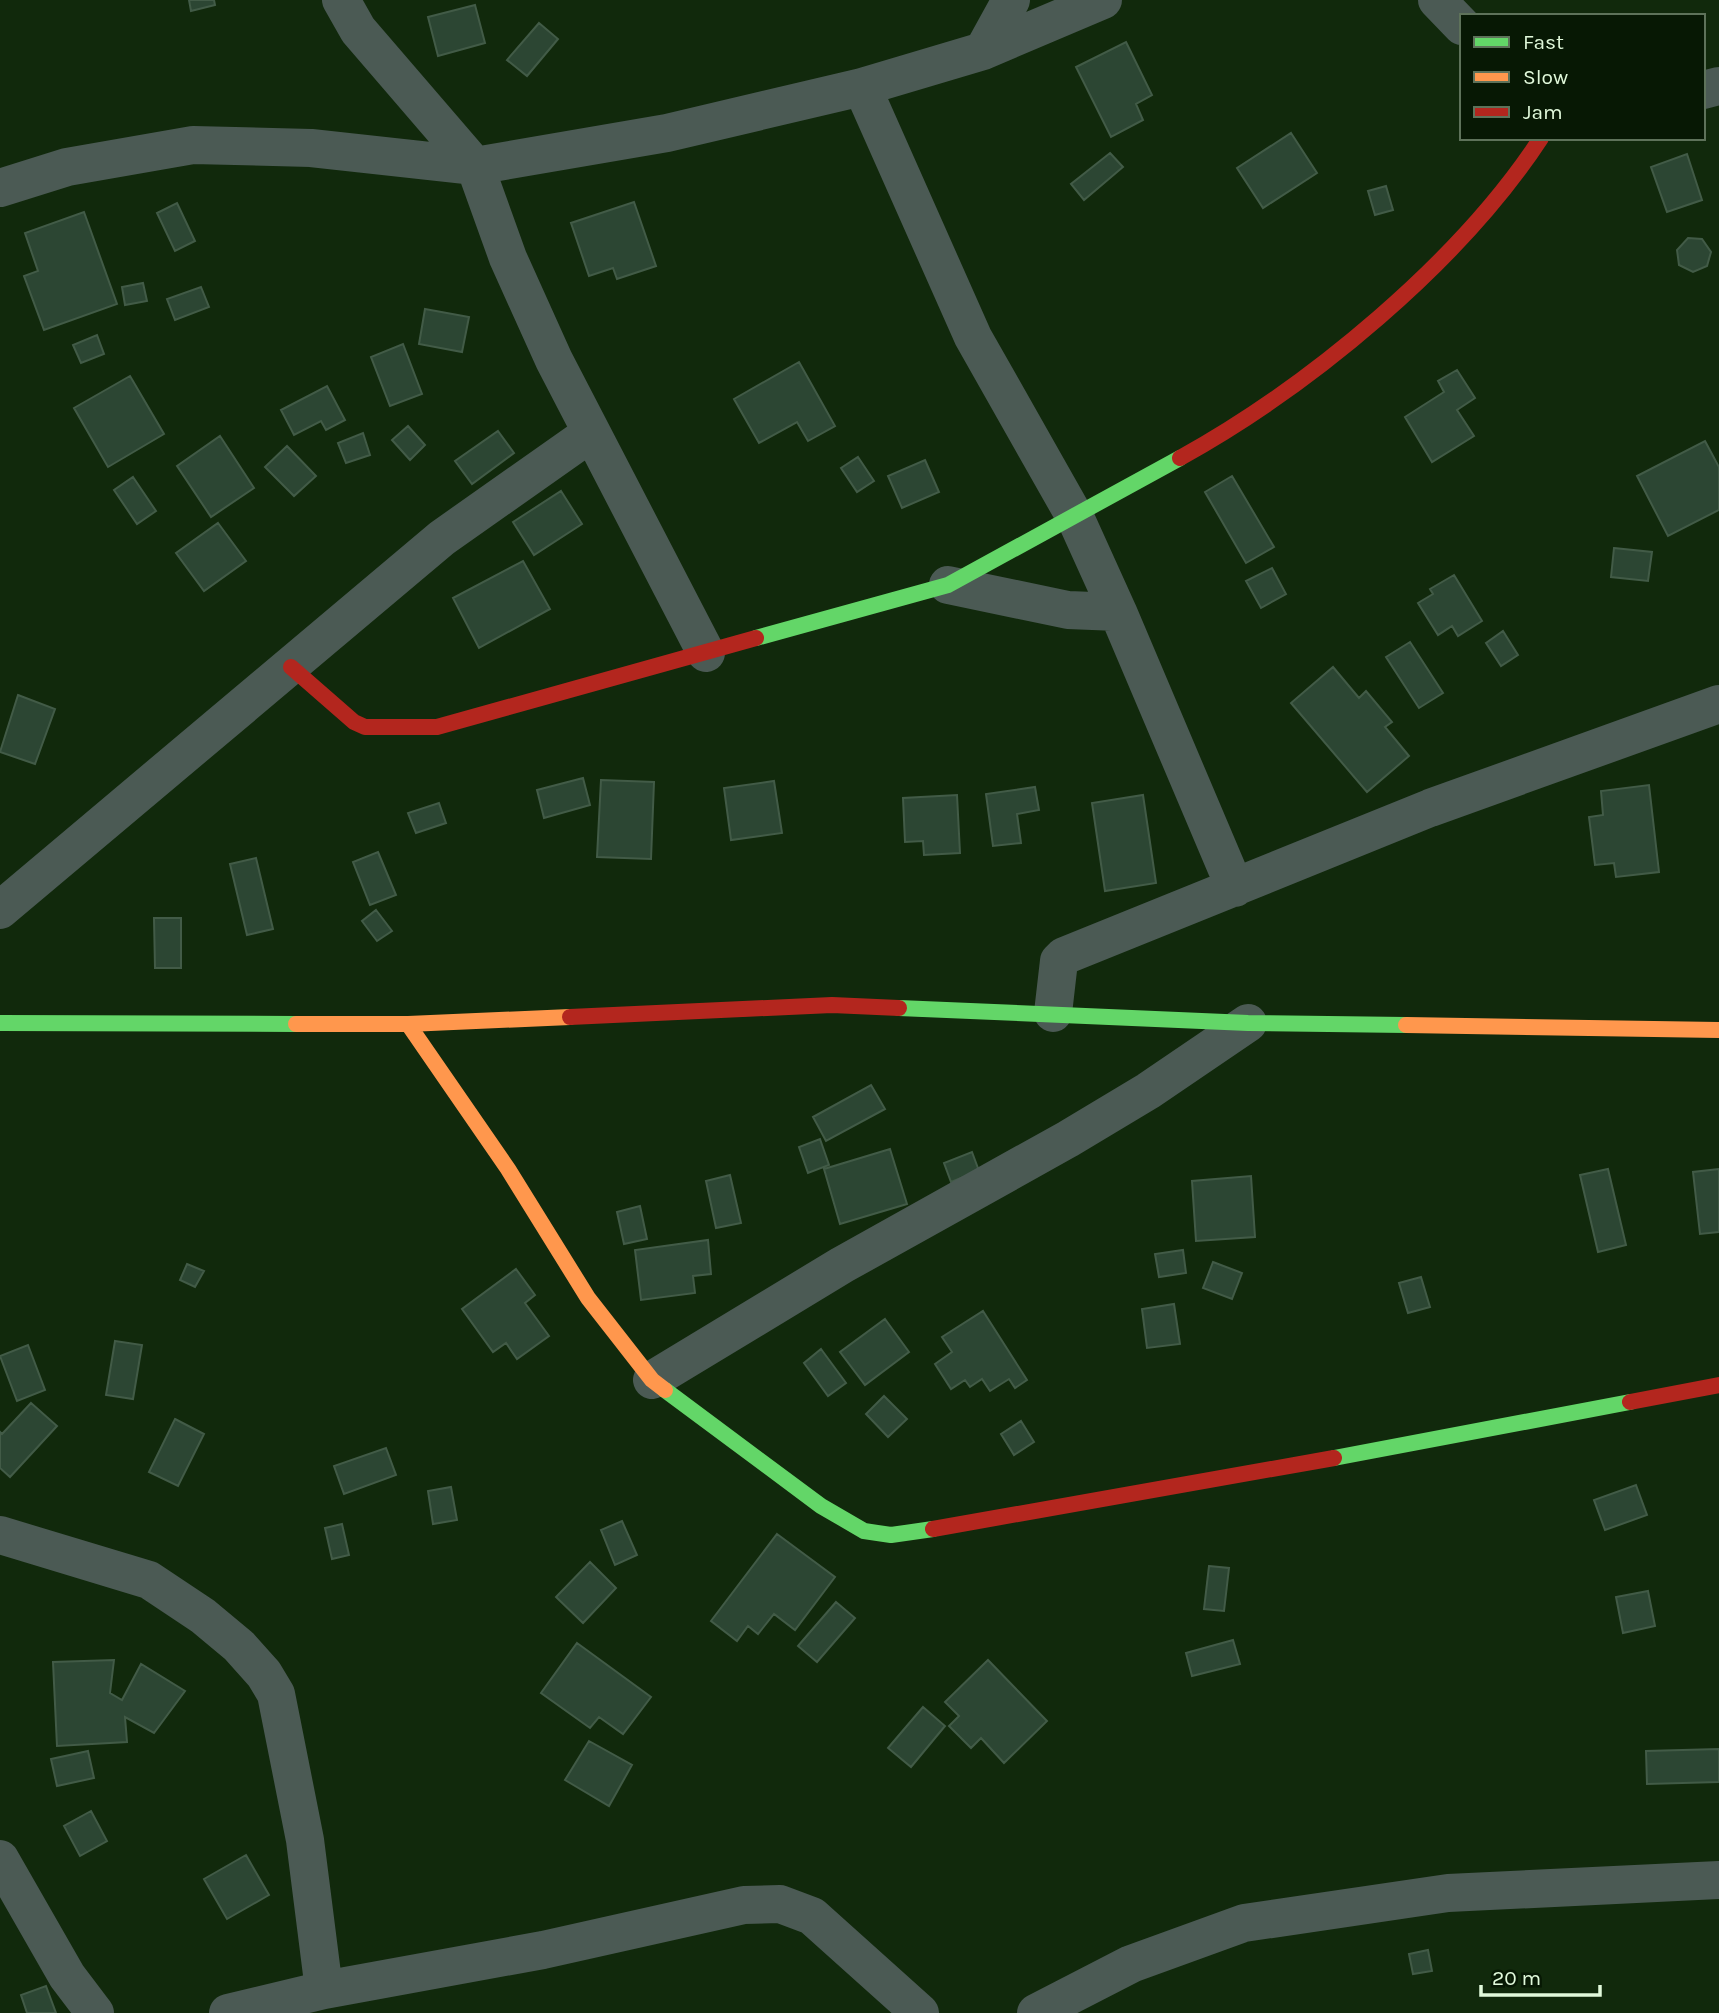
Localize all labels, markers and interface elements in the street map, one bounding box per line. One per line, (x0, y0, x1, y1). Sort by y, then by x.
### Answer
legend (1460, 14, 1705, 140)
text: Fast (1523, 30, 1564, 54)
text: Slow (1523, 65, 1568, 89)
text: Jam (1523, 100, 1563, 124)
scale bar (1481, 1954, 1600, 1998)
text: 20 m (1492, 1966, 1541, 1990)

